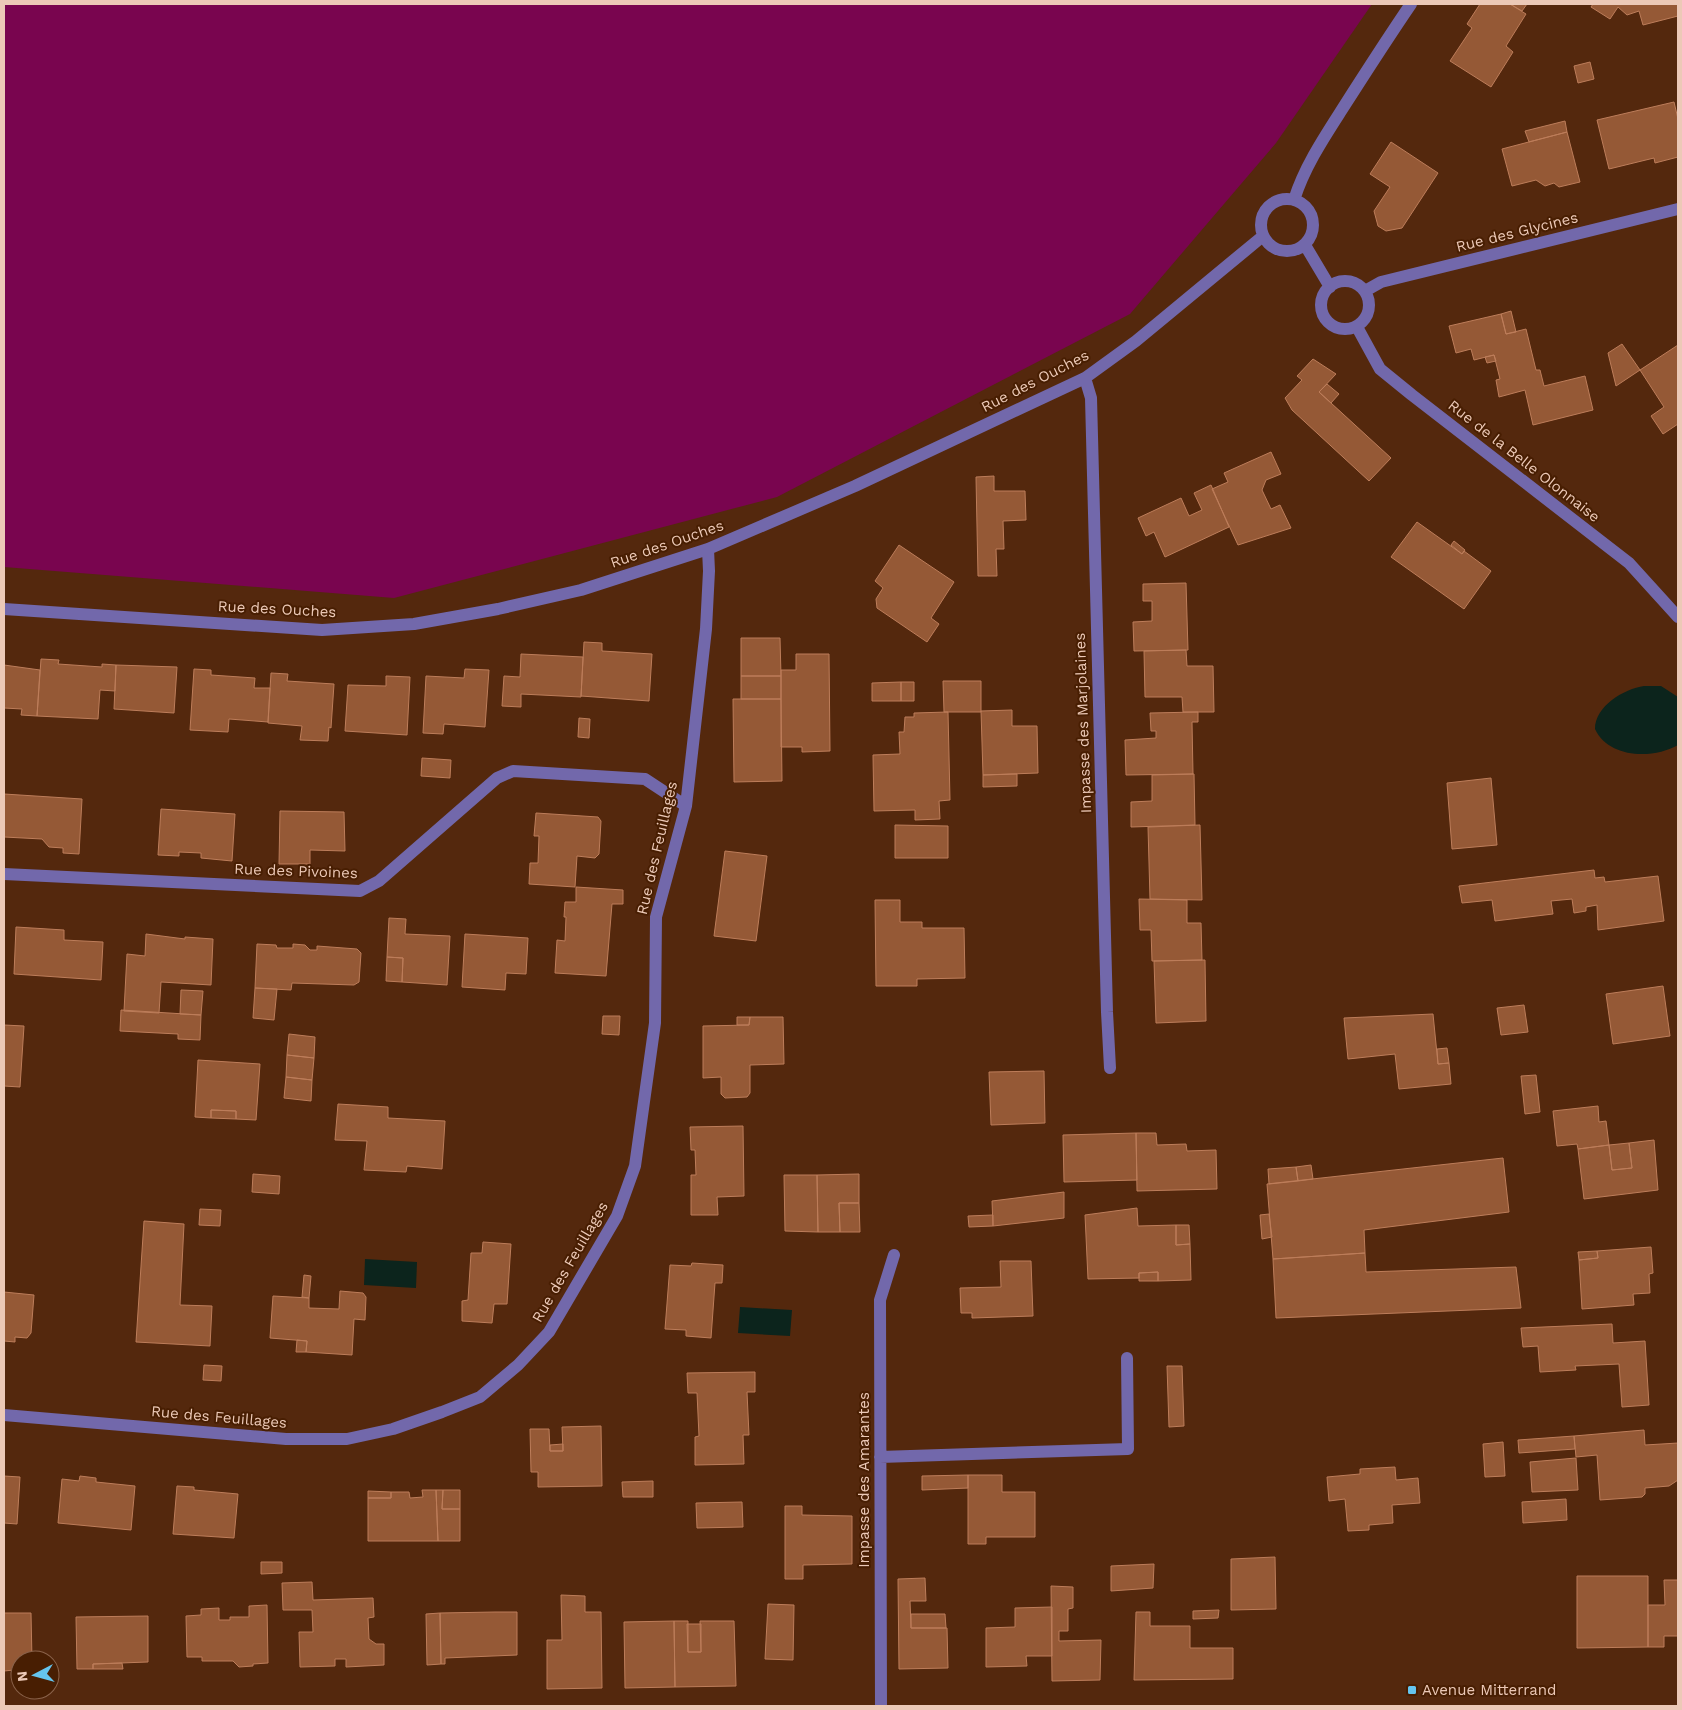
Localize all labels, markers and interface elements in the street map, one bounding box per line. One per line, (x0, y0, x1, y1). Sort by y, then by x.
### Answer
street label: Rue des Glycines (1454, 208, 1580, 256)
street label: Rue des Ouches (978, 346, 1092, 416)
street label: Rue de la Belle Olonnaise (1445, 396, 1603, 526)
street label: Rue des Ouches (608, 516, 726, 572)
street label: Rue des Ouches (217, 597, 337, 621)
street label: Impasse des Marjolaines (1071, 632, 1095, 813)
street label: Rue des Feuillages (633, 779, 681, 916)
street label: Rue des Pivoines (234, 860, 358, 882)
street label: Rue des Feuillages (528, 1198, 612, 1326)
street label: Impasse des Amarantes (855, 1392, 873, 1568)
street label: Rue des Feuillages (150, 1402, 288, 1432)
north arrow (10, 1650, 60, 1700)
text: N (14, 1670, 31, 1682)
place label: Avenue Mitterrand (1422, 1681, 1556, 1699)
marker: Avenue Mitterrand (1406, 1684, 1418, 1696)

